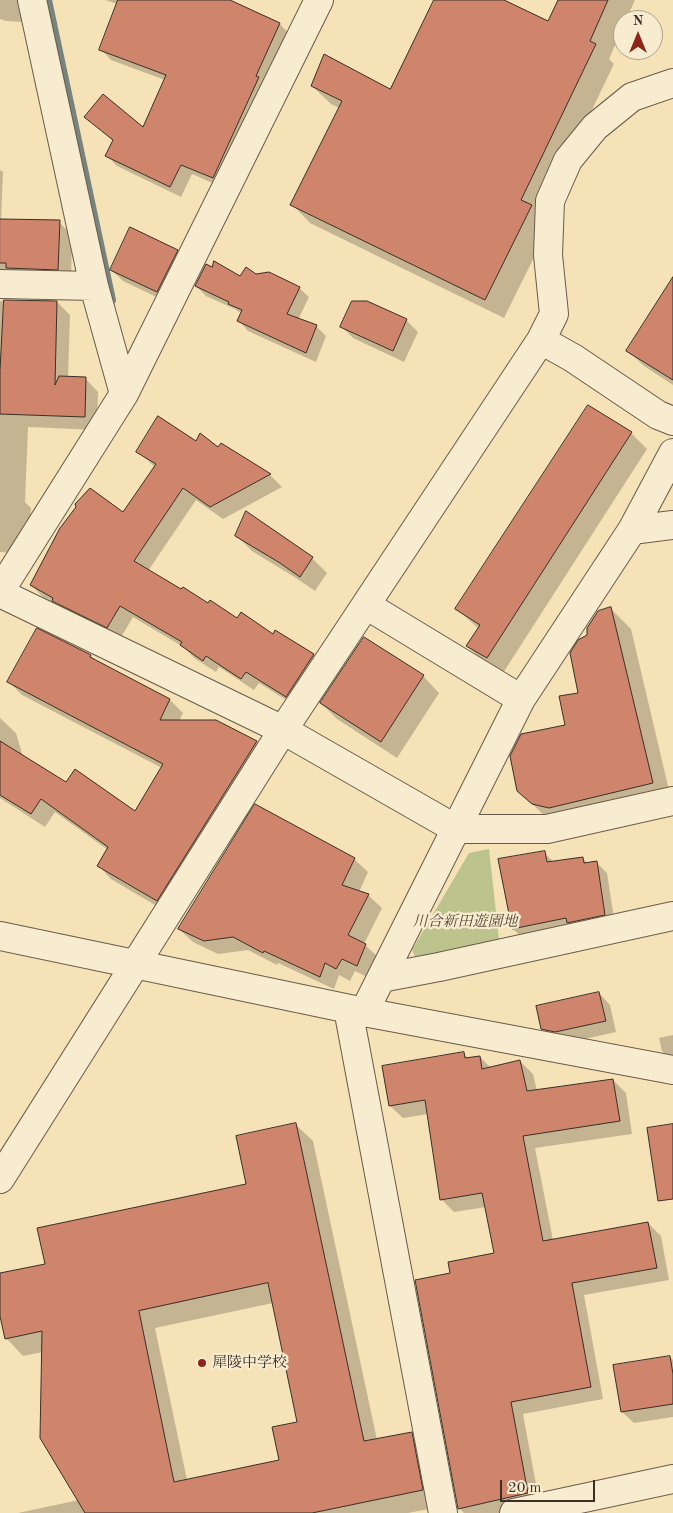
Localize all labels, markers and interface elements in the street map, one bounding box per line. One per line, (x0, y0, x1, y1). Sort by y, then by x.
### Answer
north arrow (613, 10, 663, 60)
text: N (633, 14, 643, 28)
park label: 川合新田遊園地 (413, 913, 517, 931)
place label: 犀陵中学校 (212, 1354, 287, 1372)
marker: 犀陵中学校 (196, 1357, 208, 1369)
scale bar (503, 1470, 598, 1502)
text: 20 m (508, 1481, 542, 1496)

